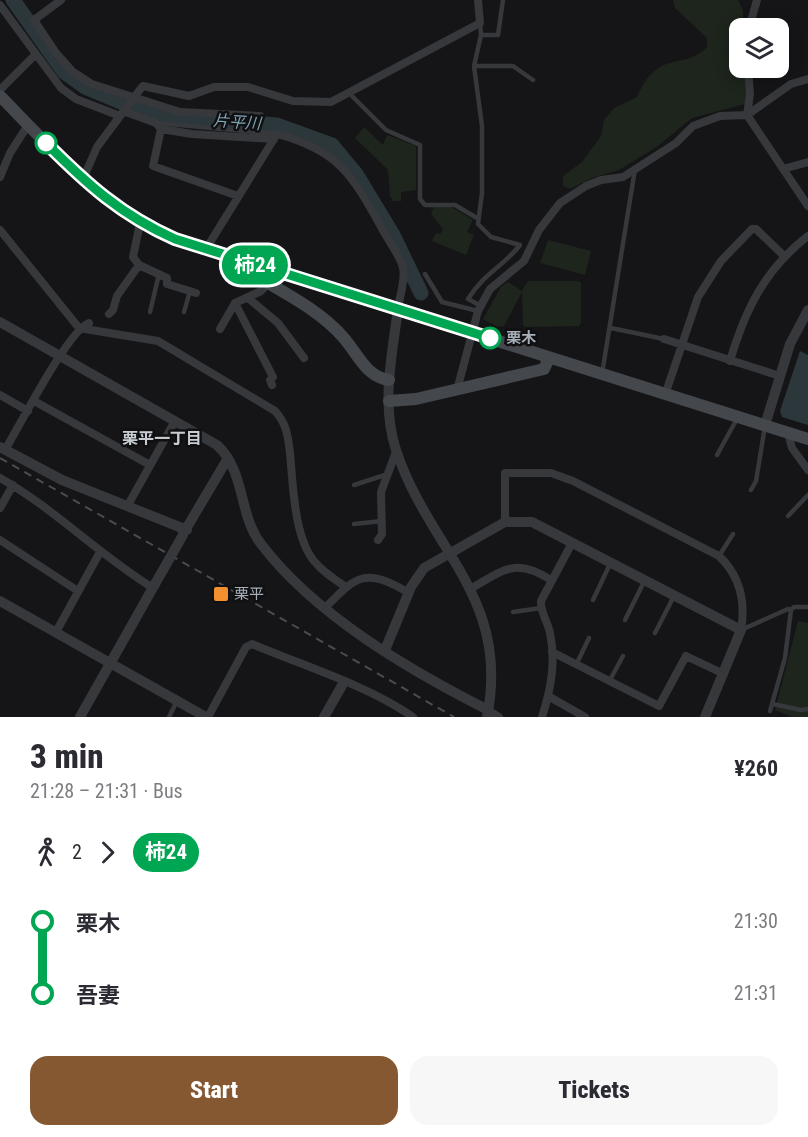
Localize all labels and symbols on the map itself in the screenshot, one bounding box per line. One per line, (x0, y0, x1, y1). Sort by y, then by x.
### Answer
water label: 片平川 (212, 111, 264, 133)
unlabelled marker (35, 132, 57, 154)
line badge: 柿24 (220, 246, 290, 284)
marker: 栗木 (479, 327, 501, 349)
place label: 栗木 (506, 329, 536, 347)
district label: 栗平一丁目 (122, 429, 202, 448)
marker: 栗平 (212, 585, 230, 603)
place label: 栗平 (234, 585, 264, 603)

